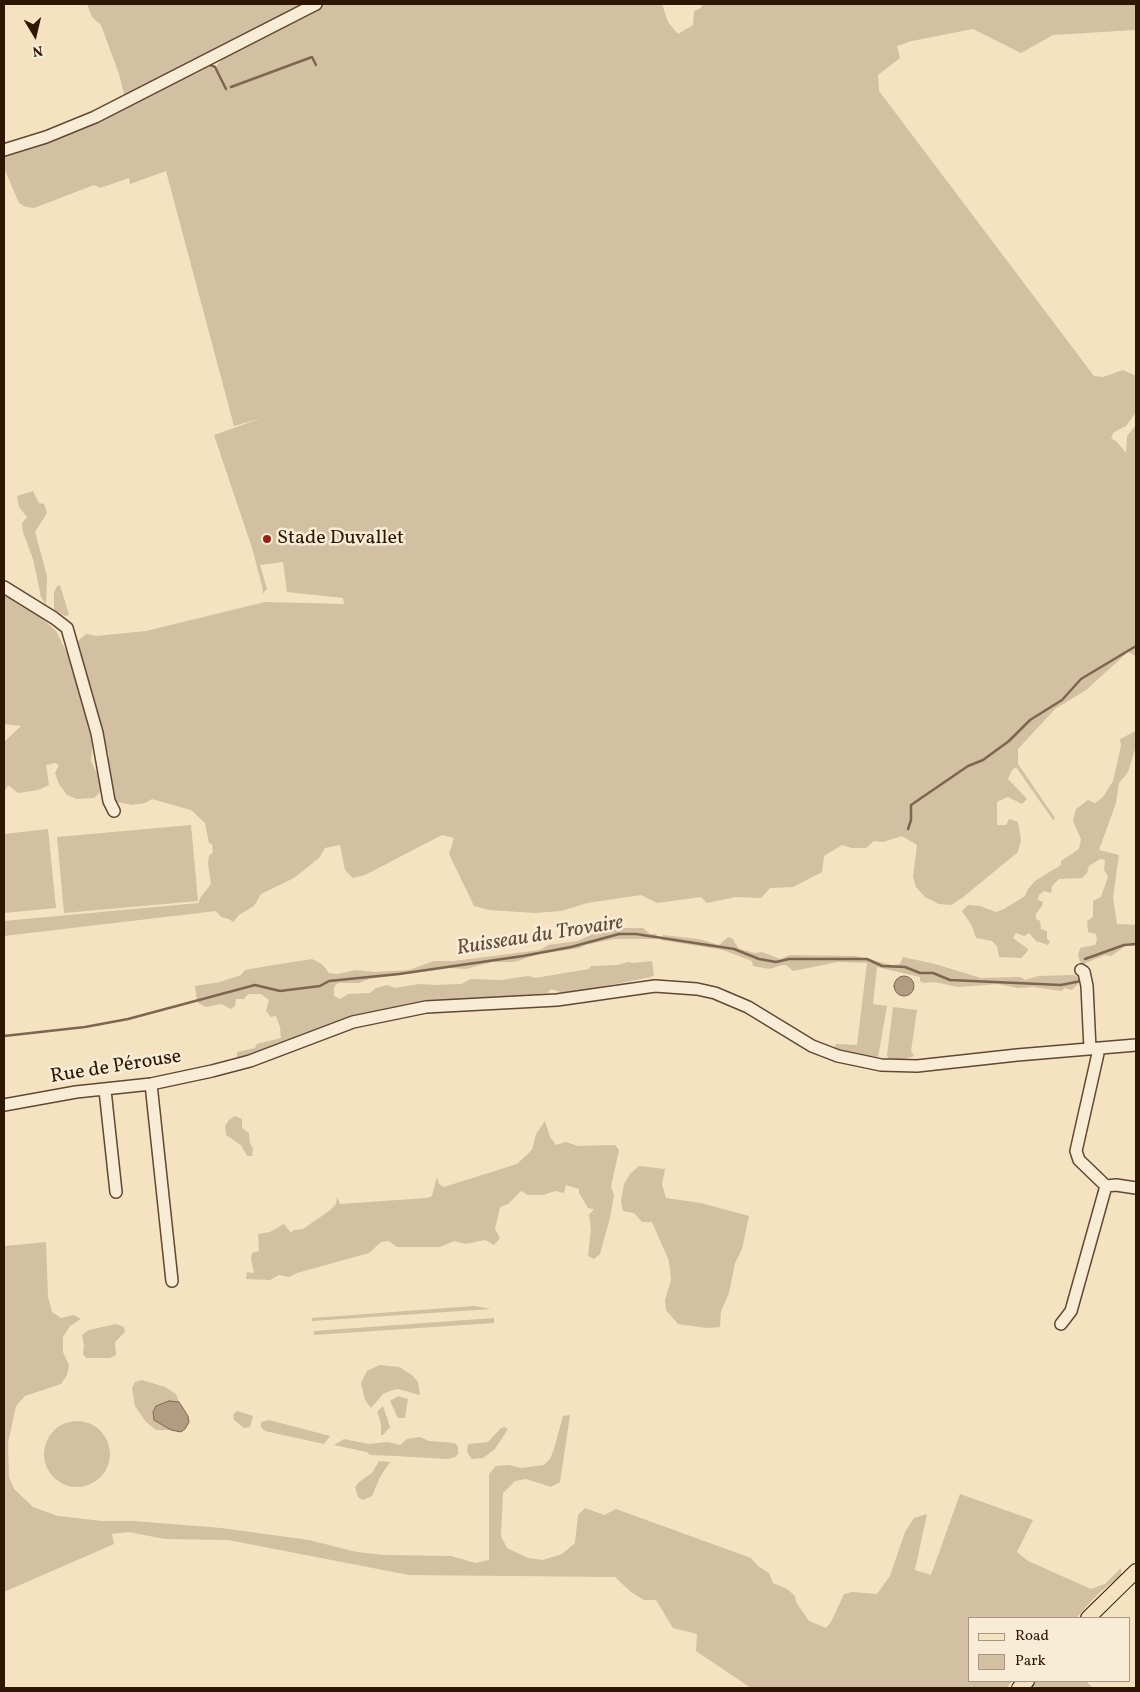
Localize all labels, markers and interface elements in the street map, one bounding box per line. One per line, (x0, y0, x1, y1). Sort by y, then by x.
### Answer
north arrow (10, 10, 60, 60)
text: N (31, 40, 44, 60)
place label: Stade Duvallet (277, 527, 404, 551)
marker: Stade Duvallet (261, 533, 273, 545)
water label: Ruisseau du Trovaire (455, 911, 625, 963)
street label: Rue de Pérouse (49, 1046, 183, 1090)
legend (968, 1617, 1130, 1682)
text: Road (1015, 1626, 1049, 1647)
text: Park (1015, 1651, 1046, 1672)

